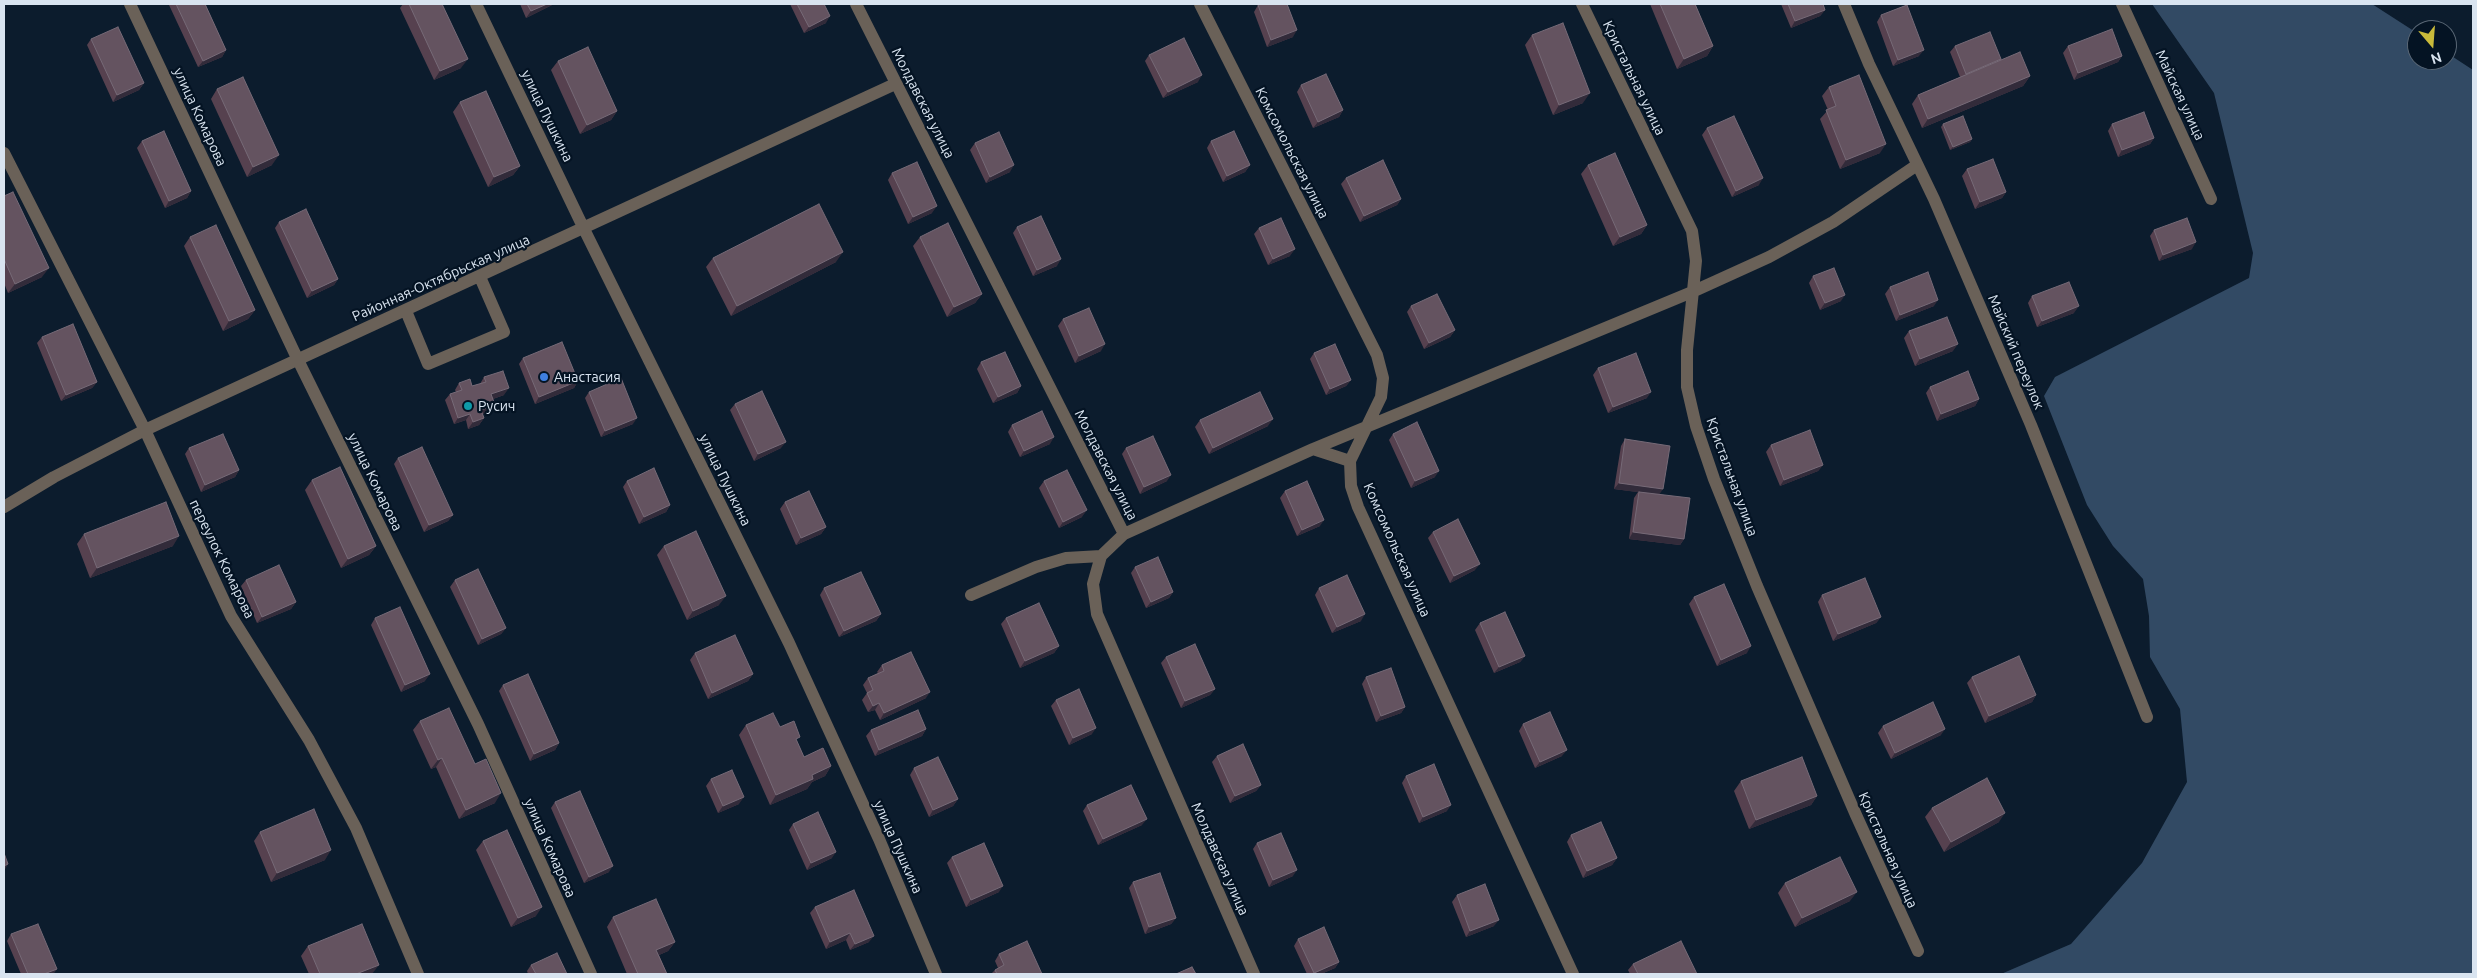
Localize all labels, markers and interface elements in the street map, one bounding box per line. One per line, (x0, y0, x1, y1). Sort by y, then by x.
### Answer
street label: Кристальная улица (1599, 18, 1669, 138)
north arrow (2407, 20, 2457, 70)
street label: Молдавская улица (888, 45, 958, 161)
street label: Майская улица (2152, 47, 2208, 143)
text: N (2429, 49, 2444, 68)
street label: улица Комарова (170, 65, 230, 169)
street label: улица Пушкина (517, 67, 577, 165)
street label: Комсомольская улица (1252, 85, 1332, 221)
street label: Районная-Октябрьская улица (350, 231, 532, 325)
street label: Майский переулок (1984, 292, 2048, 412)
place label: Анастасия (554, 369, 621, 385)
marker: Анастасия (538, 371, 550, 383)
place label: Русич (478, 398, 515, 414)
marker: Русич (462, 400, 474, 412)
street label: Молдавская улица (1071, 407, 1141, 523)
street label: Кристальная улица (1703, 415, 1761, 539)
street label: улица Комарова (344, 430, 406, 534)
street label: улица Пушкина (695, 431, 755, 529)
street label: Комсомольская улица (1360, 480, 1434, 620)
street label: переулок Комарова (186, 497, 258, 621)
street label: Кристальная улица (1855, 789, 1921, 911)
street label: улица Комарова (521, 796, 579, 900)
street label: улица Пушкина (870, 798, 926, 896)
street label: Молдавская улица (1188, 800, 1252, 918)

